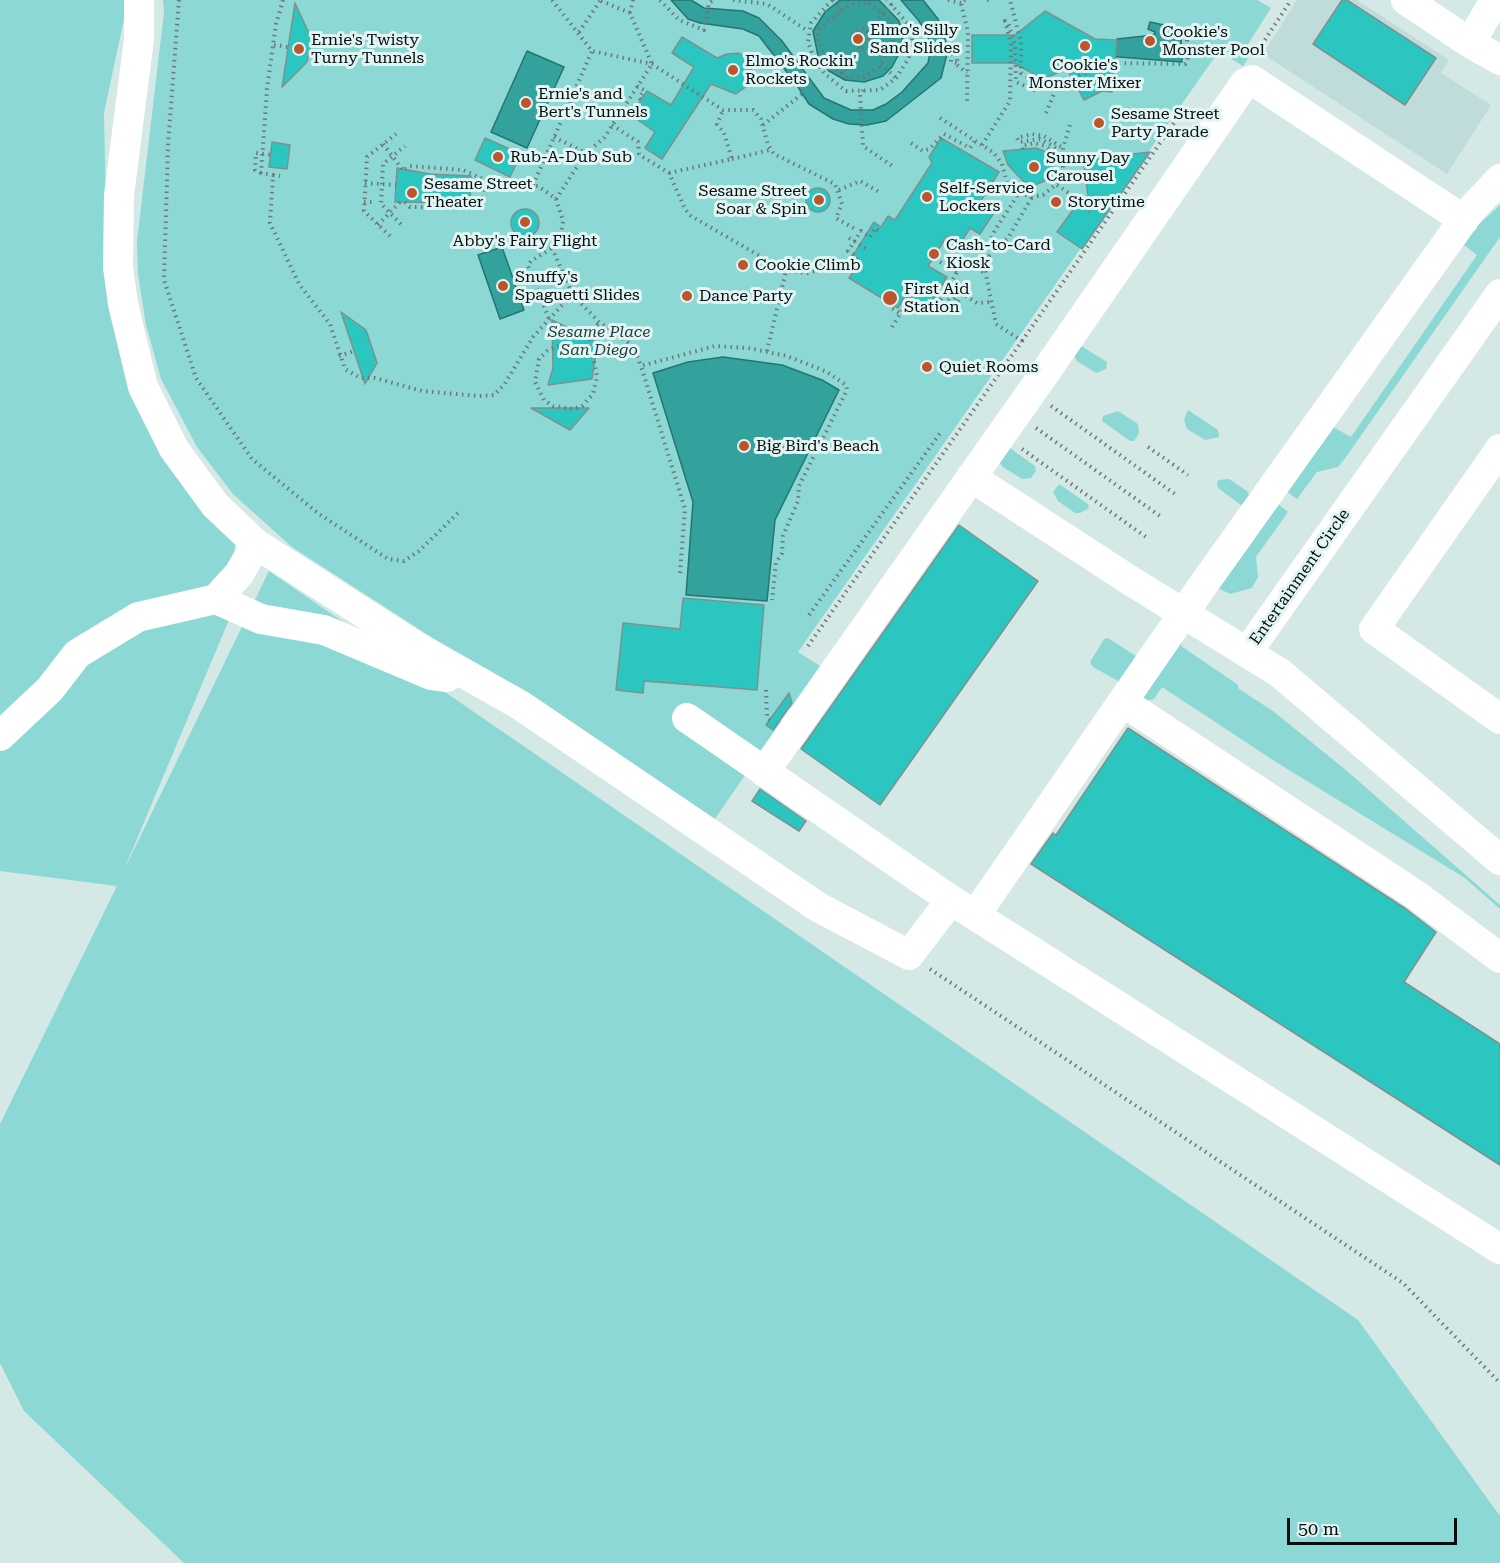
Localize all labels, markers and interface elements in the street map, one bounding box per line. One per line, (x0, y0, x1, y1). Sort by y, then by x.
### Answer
place label: Elmo's Silly Sand Slides (870, 20, 960, 58)
place label: Cookie's Monster Pool (1162, 22, 1265, 60)
place label: Ernie's Twisty Turny Tunnels (311, 30, 424, 68)
marker: Elmo's Silly Sand Slides (851, 32, 865, 46)
marker: Cookie's Monster Pool (1143, 34, 1157, 48)
marker: Cookie's Monster Mixer (1078, 39, 1092, 53)
marker: Ernie's Twisty Turny Tunnels (292, 42, 306, 56)
place label: Elmo's Rockin' Rockets (745, 51, 857, 89)
place label: Cookie's Monster Mixer (1029, 55, 1141, 93)
marker: Elmo's Rockin' Rockets (726, 63, 740, 77)
place label: Ernie's and Bert's Tunnels (538, 84, 648, 122)
marker: Ernie's and Bert's Tunnels (519, 96, 533, 110)
place label: Sesame Street Party Parade (1111, 104, 1219, 142)
marker: Sesame Street Party Parade (1092, 116, 1106, 130)
place label: Rub-A-Dub Sub (510, 147, 632, 167)
place label: Sunny Day Carousel (1046, 148, 1130, 186)
marker: Rub-A-Dub Sub (491, 150, 505, 164)
marker: Sunny Day Carousel (1027, 160, 1041, 174)
place label: Sesame Street Theater (424, 174, 532, 212)
place label: Self-Service Lockers (939, 178, 1034, 216)
place label: Sesame Street Soar & Spin (699, 181, 807, 219)
marker: Sesame Street Theater (405, 186, 419, 200)
marker: Self-Service Lockers (920, 190, 934, 204)
place label: Storytime (1068, 192, 1145, 212)
marker: Sesame Street Soar & Spin (812, 193, 826, 207)
marker: Storytime (1049, 195, 1063, 209)
marker: Abby's Fairy Flight (518, 215, 532, 229)
place label: Abby's Fairy Flight (453, 231, 597, 251)
place label: Cash-to-Card Kiosk (946, 235, 1051, 273)
marker: Cash-to-Card Kiosk (927, 247, 941, 261)
place label: Cookie Climb (755, 255, 860, 275)
marker: Cookie Climb (736, 258, 750, 272)
place label: Snuffy's Spaguetti Slides (515, 267, 640, 305)
marker: Snuffy's Spaguetti Slides (496, 279, 510, 293)
place label: First Aid Station (904, 279, 969, 317)
place label: Dance Party (699, 286, 793, 306)
marker: Dance Party (680, 289, 694, 303)
marker: First Aid Station (881, 289, 899, 307)
park label: Sesame Place San Diego (548, 322, 650, 360)
place label: Quiet Rooms (939, 357, 1038, 377)
marker: Quiet Rooms (920, 360, 934, 374)
place label: Big Bird's Beach (756, 436, 879, 456)
marker: Big Bird's Beach (737, 439, 751, 453)
street label: Entertainment Circle (1246, 505, 1354, 649)
scale bar (1290, 1506, 1460, 1544)
text: 50 m (1298, 1518, 1339, 1539)

